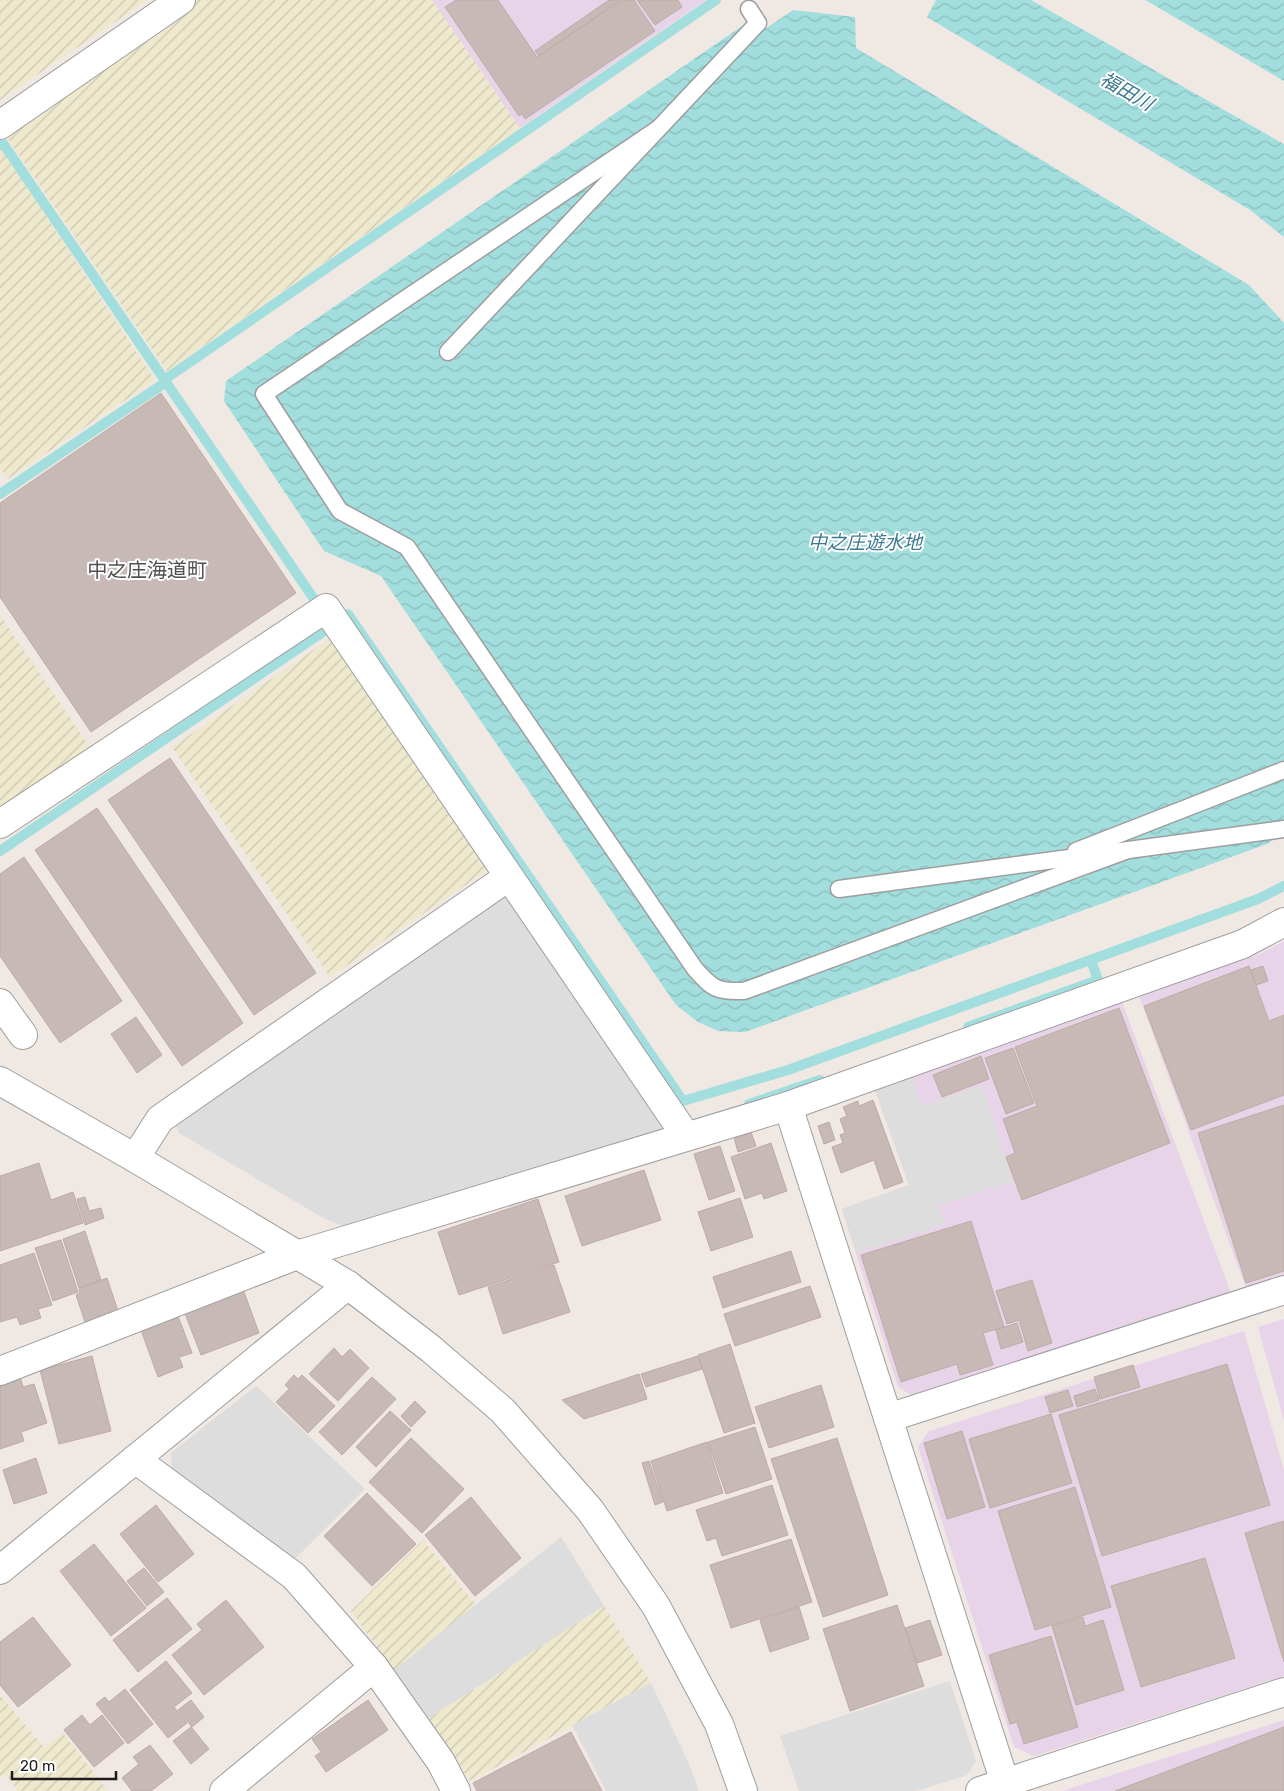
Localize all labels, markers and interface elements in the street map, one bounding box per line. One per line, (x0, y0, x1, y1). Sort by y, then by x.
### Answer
water label: 福田川 (1096, 67, 1159, 117)
water label: 中之庄遊水地 (808, 531, 924, 554)
district label: 中之庄海道町 (87, 558, 207, 582)
scale bar (12, 1748, 116, 1780)
text: 20 m (20, 1757, 55, 1775)

